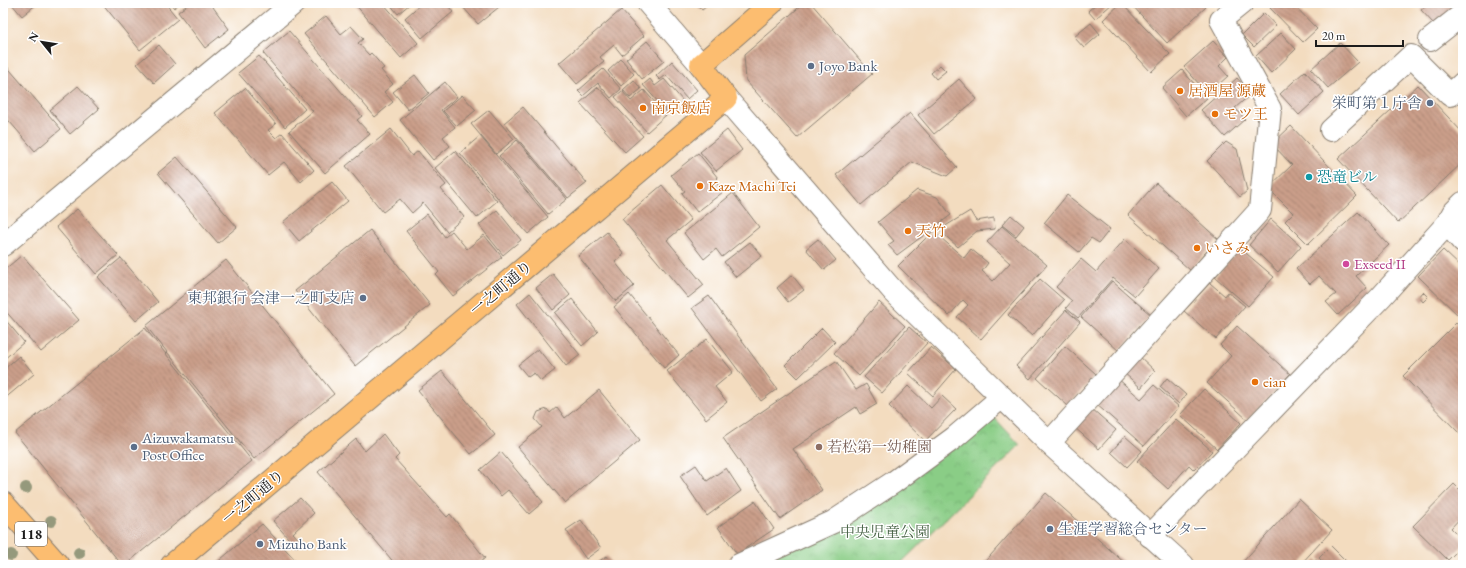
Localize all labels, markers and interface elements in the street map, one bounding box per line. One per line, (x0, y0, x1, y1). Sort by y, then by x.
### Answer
north arrow (22, 22, 62, 62)
scale bar (1316, 22, 1403, 48)
text: 20 m (1322, 28, 1346, 44)
text: N (25, 30, 42, 44)
place label: Joyo Bank (817, 56, 878, 75)
marker: Joyo Bank (806, 61, 816, 71)
place label: 居酒屋 源蔵 (1188, 81, 1266, 100)
marker: 居酒屋 源蔵 (1175, 86, 1185, 96)
place label: 栄町第１庁舎 (1332, 93, 1422, 112)
place label: 南京飯店 (651, 98, 711, 117)
marker: 栄町第１庁舎 (1425, 98, 1435, 108)
marker: 南京飯店 (638, 103, 648, 113)
place label: モツ王 (1223, 104, 1268, 123)
marker: モツ王 (1210, 109, 1220, 119)
place label: 恐竜ビル (1317, 167, 1377, 186)
marker: 恐竜ビル (1304, 172, 1314, 182)
place label: Kaze Machi Tei (708, 176, 796, 195)
marker: Kaze Machi Tei (695, 181, 705, 191)
place label: 天竹 (916, 221, 946, 240)
marker: 天竹 (903, 226, 913, 236)
place label: いさみ (1205, 238, 1250, 257)
marker: いさみ (1192, 243, 1202, 253)
place label: Exseed II (1354, 254, 1406, 273)
street label: 一之町通り (466, 256, 536, 319)
marker: Exseed II (1341, 259, 1351, 269)
place label: 東邦銀行 会津一之町支店 (187, 288, 355, 307)
marker: 東邦銀行 会津一之町支店 (358, 293, 368, 303)
place label: eian (1263, 372, 1287, 391)
marker: eian (1250, 377, 1260, 387)
place label: Aizuwakamatsu Post Office (141, 428, 234, 464)
place label: 若松第一幼稚園 (827, 437, 932, 456)
marker: Aizuwakamatsu Post Office (129, 442, 139, 452)
marker: 若松第一幼稚園 (814, 442, 824, 452)
street label: 一之町通り (218, 465, 288, 528)
place label: 生涯学習総合センター (1058, 519, 1207, 538)
road number: 118 (15, 522, 47, 546)
park label: 中央児童公園 (840, 522, 930, 541)
marker: 生涯学習総合センター (1045, 524, 1055, 534)
place label: Mizuho Bank (268, 534, 348, 553)
marker: Mizuho Bank (255, 539, 265, 549)

